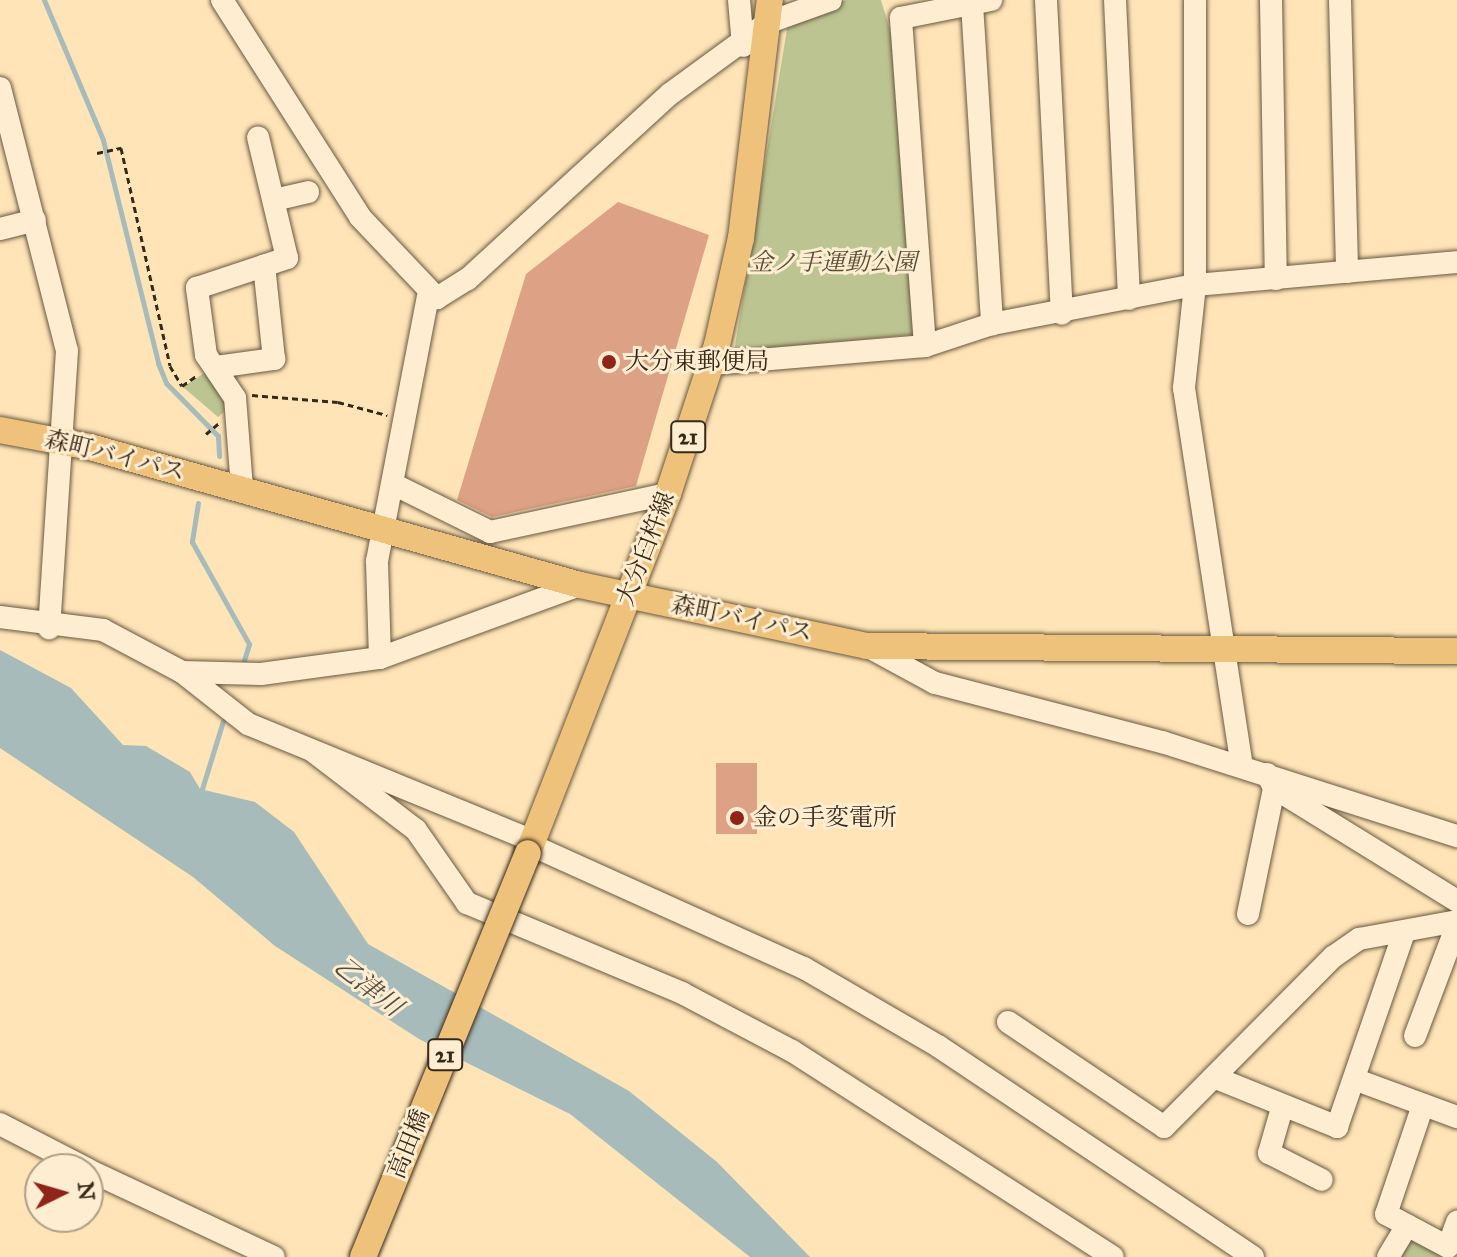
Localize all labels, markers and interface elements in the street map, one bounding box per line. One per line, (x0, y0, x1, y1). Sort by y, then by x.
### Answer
park label: 金ノ手運動公園 (749, 249, 917, 277)
place label: 大分東郵便局 (625, 348, 769, 376)
marker: 大分東郵便局 (600, 353, 618, 371)
road number: 21 (670, 419, 706, 455)
street label: 森町バイパス (42, 425, 188, 487)
street label: 大分臼杵線 (611, 488, 681, 610)
street label: 森町バイパス (669, 590, 815, 648)
place label: 金の手変電所 (753, 804, 897, 832)
marker: 金の手変電所 (728, 809, 746, 827)
water label: 乙津川 (328, 951, 408, 1023)
road number: 21 (427, 1037, 463, 1073)
street label: 高田橋 (382, 1105, 436, 1183)
north arrow (24, 1153, 104, 1233)
text: N (72, 1181, 101, 1202)

